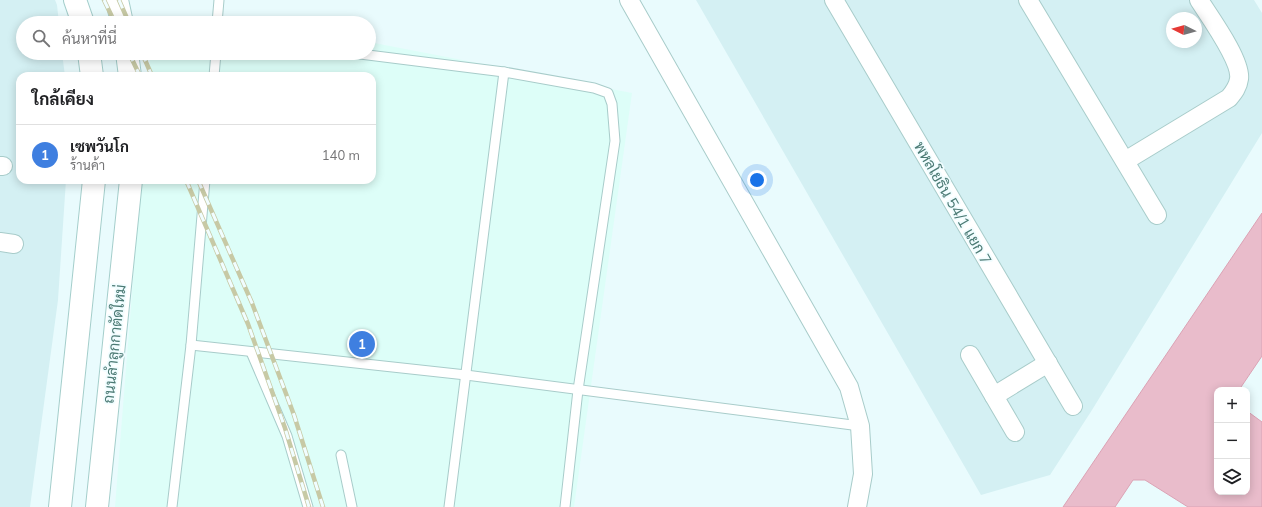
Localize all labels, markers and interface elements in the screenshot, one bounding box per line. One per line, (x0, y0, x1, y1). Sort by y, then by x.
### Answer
north arrow (1166, 12, 1202, 48)
search box (16, 16, 376, 60)
icon: search (30, 27, 52, 49)
text: ค้นหาที่นี่ (62, 29, 117, 48)
text: ใกล้เคียง (32, 88, 94, 109)
text: เซพวันโก (70, 137, 129, 156)
street label: พหลโยธิน 54/1 แยก 7 (910, 138, 996, 268)
text: 1 (41, 147, 49, 163)
text: 140 m (322, 147, 360, 163)
text: ร้านค้า (70, 157, 105, 173)
your location (747, 170, 767, 190)
street label: ถนนลำลูกกาตัดใหม่ (98, 284, 131, 405)
pin: 1 (349, 329, 375, 359)
map controls (1214, 387, 1250, 495)
button: + (1214, 387, 1250, 423)
button: − (1214, 423, 1250, 459)
button: layers (1214, 459, 1250, 495)

